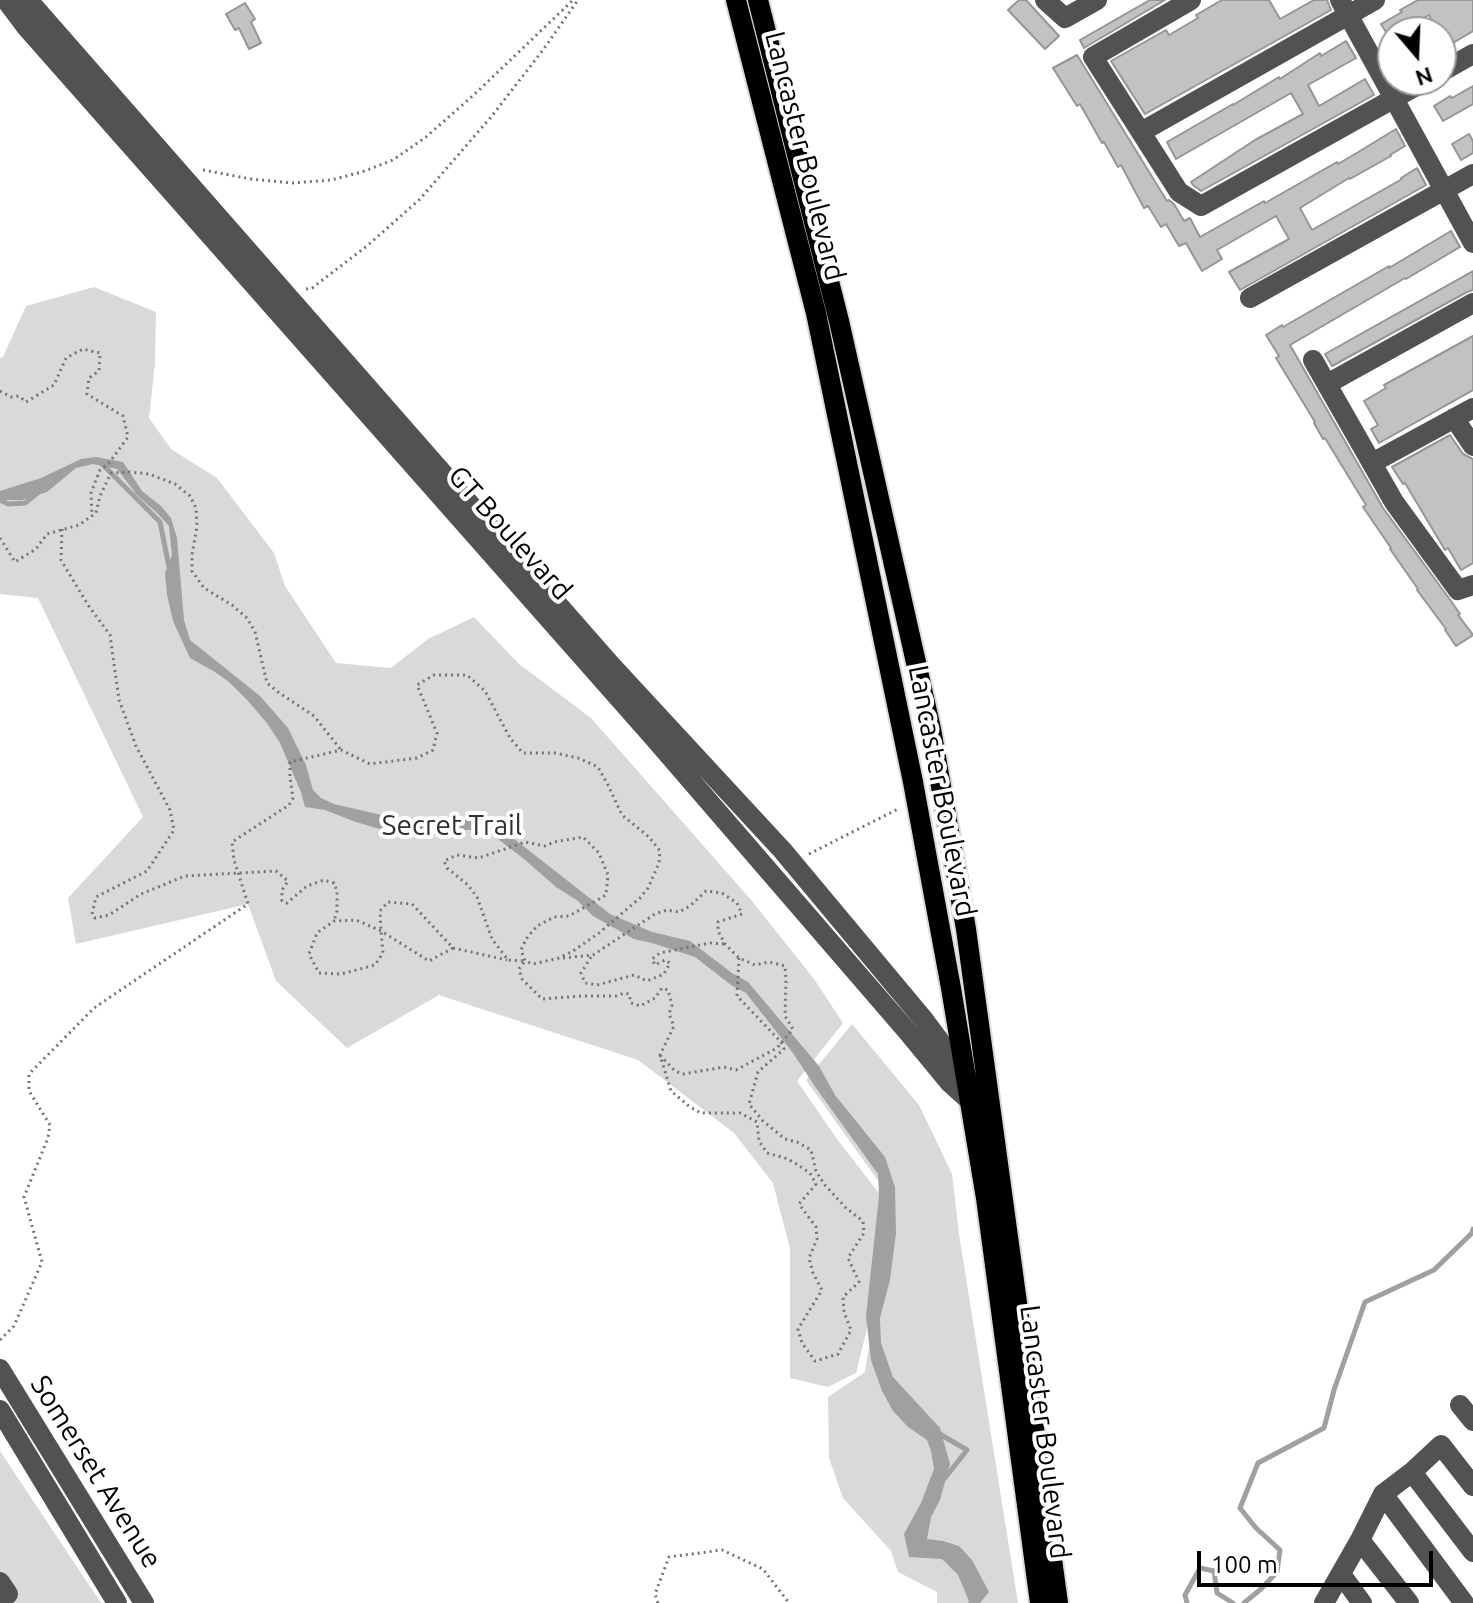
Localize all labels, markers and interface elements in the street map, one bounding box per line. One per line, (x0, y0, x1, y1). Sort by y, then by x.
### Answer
north arrow (1377, 16, 1457, 96)
street label: Lancaster Boulevard (758, 28, 852, 284)
text: N (1412, 63, 1436, 92)
street label: GT Boulevard (441, 459, 579, 607)
street label: Lancaster Boulevard (901, 662, 983, 920)
park label: Secret Trail (382, 809, 522, 843)
street label: Lancaster Boulevard (1013, 1303, 1077, 1561)
street label: Somerset Avenue (23, 1370, 169, 1574)
scale bar (1201, 1535, 1437, 1585)
text: 100 m (1211, 1551, 1278, 1578)

